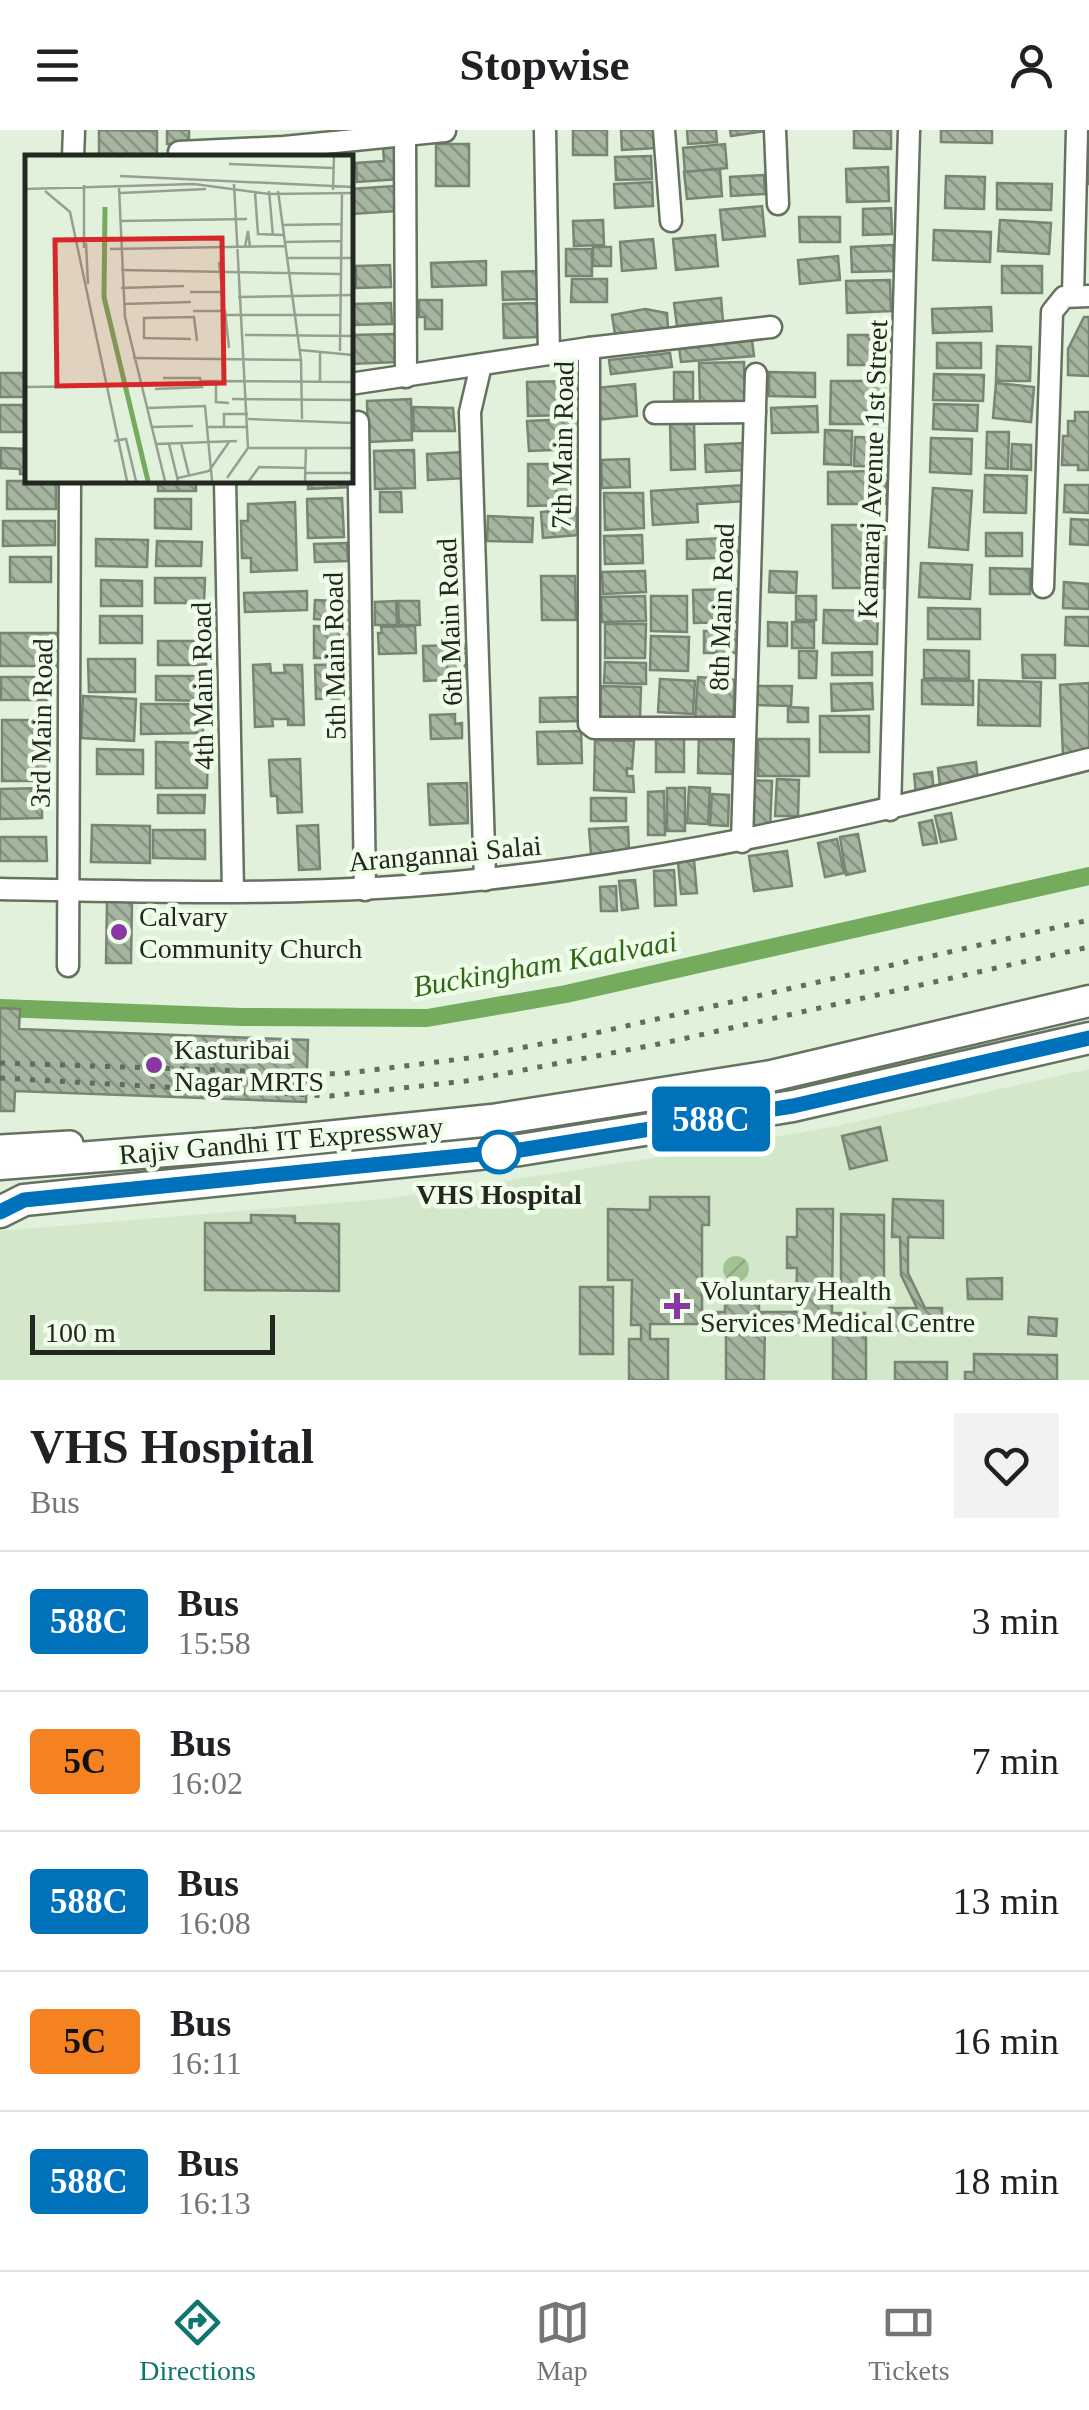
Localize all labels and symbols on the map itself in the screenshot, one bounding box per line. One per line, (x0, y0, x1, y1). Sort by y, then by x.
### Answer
inset map (25, 155, 352, 482)
street label: Kamaraj Avenue 1st Street (852, 319, 893, 619)
street label: 7th Main Road (546, 361, 579, 529)
street label: 8th Main Road (703, 523, 740, 692)
street label: 6th Main Road (431, 537, 468, 706)
street label: 5th Main Road (318, 572, 351, 740)
street label: 4th Main Road (186, 602, 219, 770)
street label: 3rd Main Road (25, 638, 58, 808)
street label: Arangannai Salai (347, 830, 543, 877)
place label: Calvary Community Church (139, 901, 362, 964)
marker: Calvary Community Church (108, 921, 130, 943)
water label: Buckingham Kaalvaai (410, 924, 679, 1003)
place label: Kasturibai Nagar MRTS (174, 1034, 324, 1097)
marker: Kasturibai Nagar MRTS (143, 1054, 165, 1076)
line badge: 588C (641, 1086, 781, 1152)
street label: Rajiv Gandhi IT Expressway (118, 1111, 444, 1170)
marker: VHS Hospital (478, 1131, 520, 1173)
place label: VHS Hospital (416, 1179, 582, 1210)
place label: Voluntary Health Services Medical Centre (700, 1275, 975, 1338)
marker: Voluntary Health Services Medical Centre (664, 1293, 690, 1319)
scale bar (30, 1310, 275, 1354)

